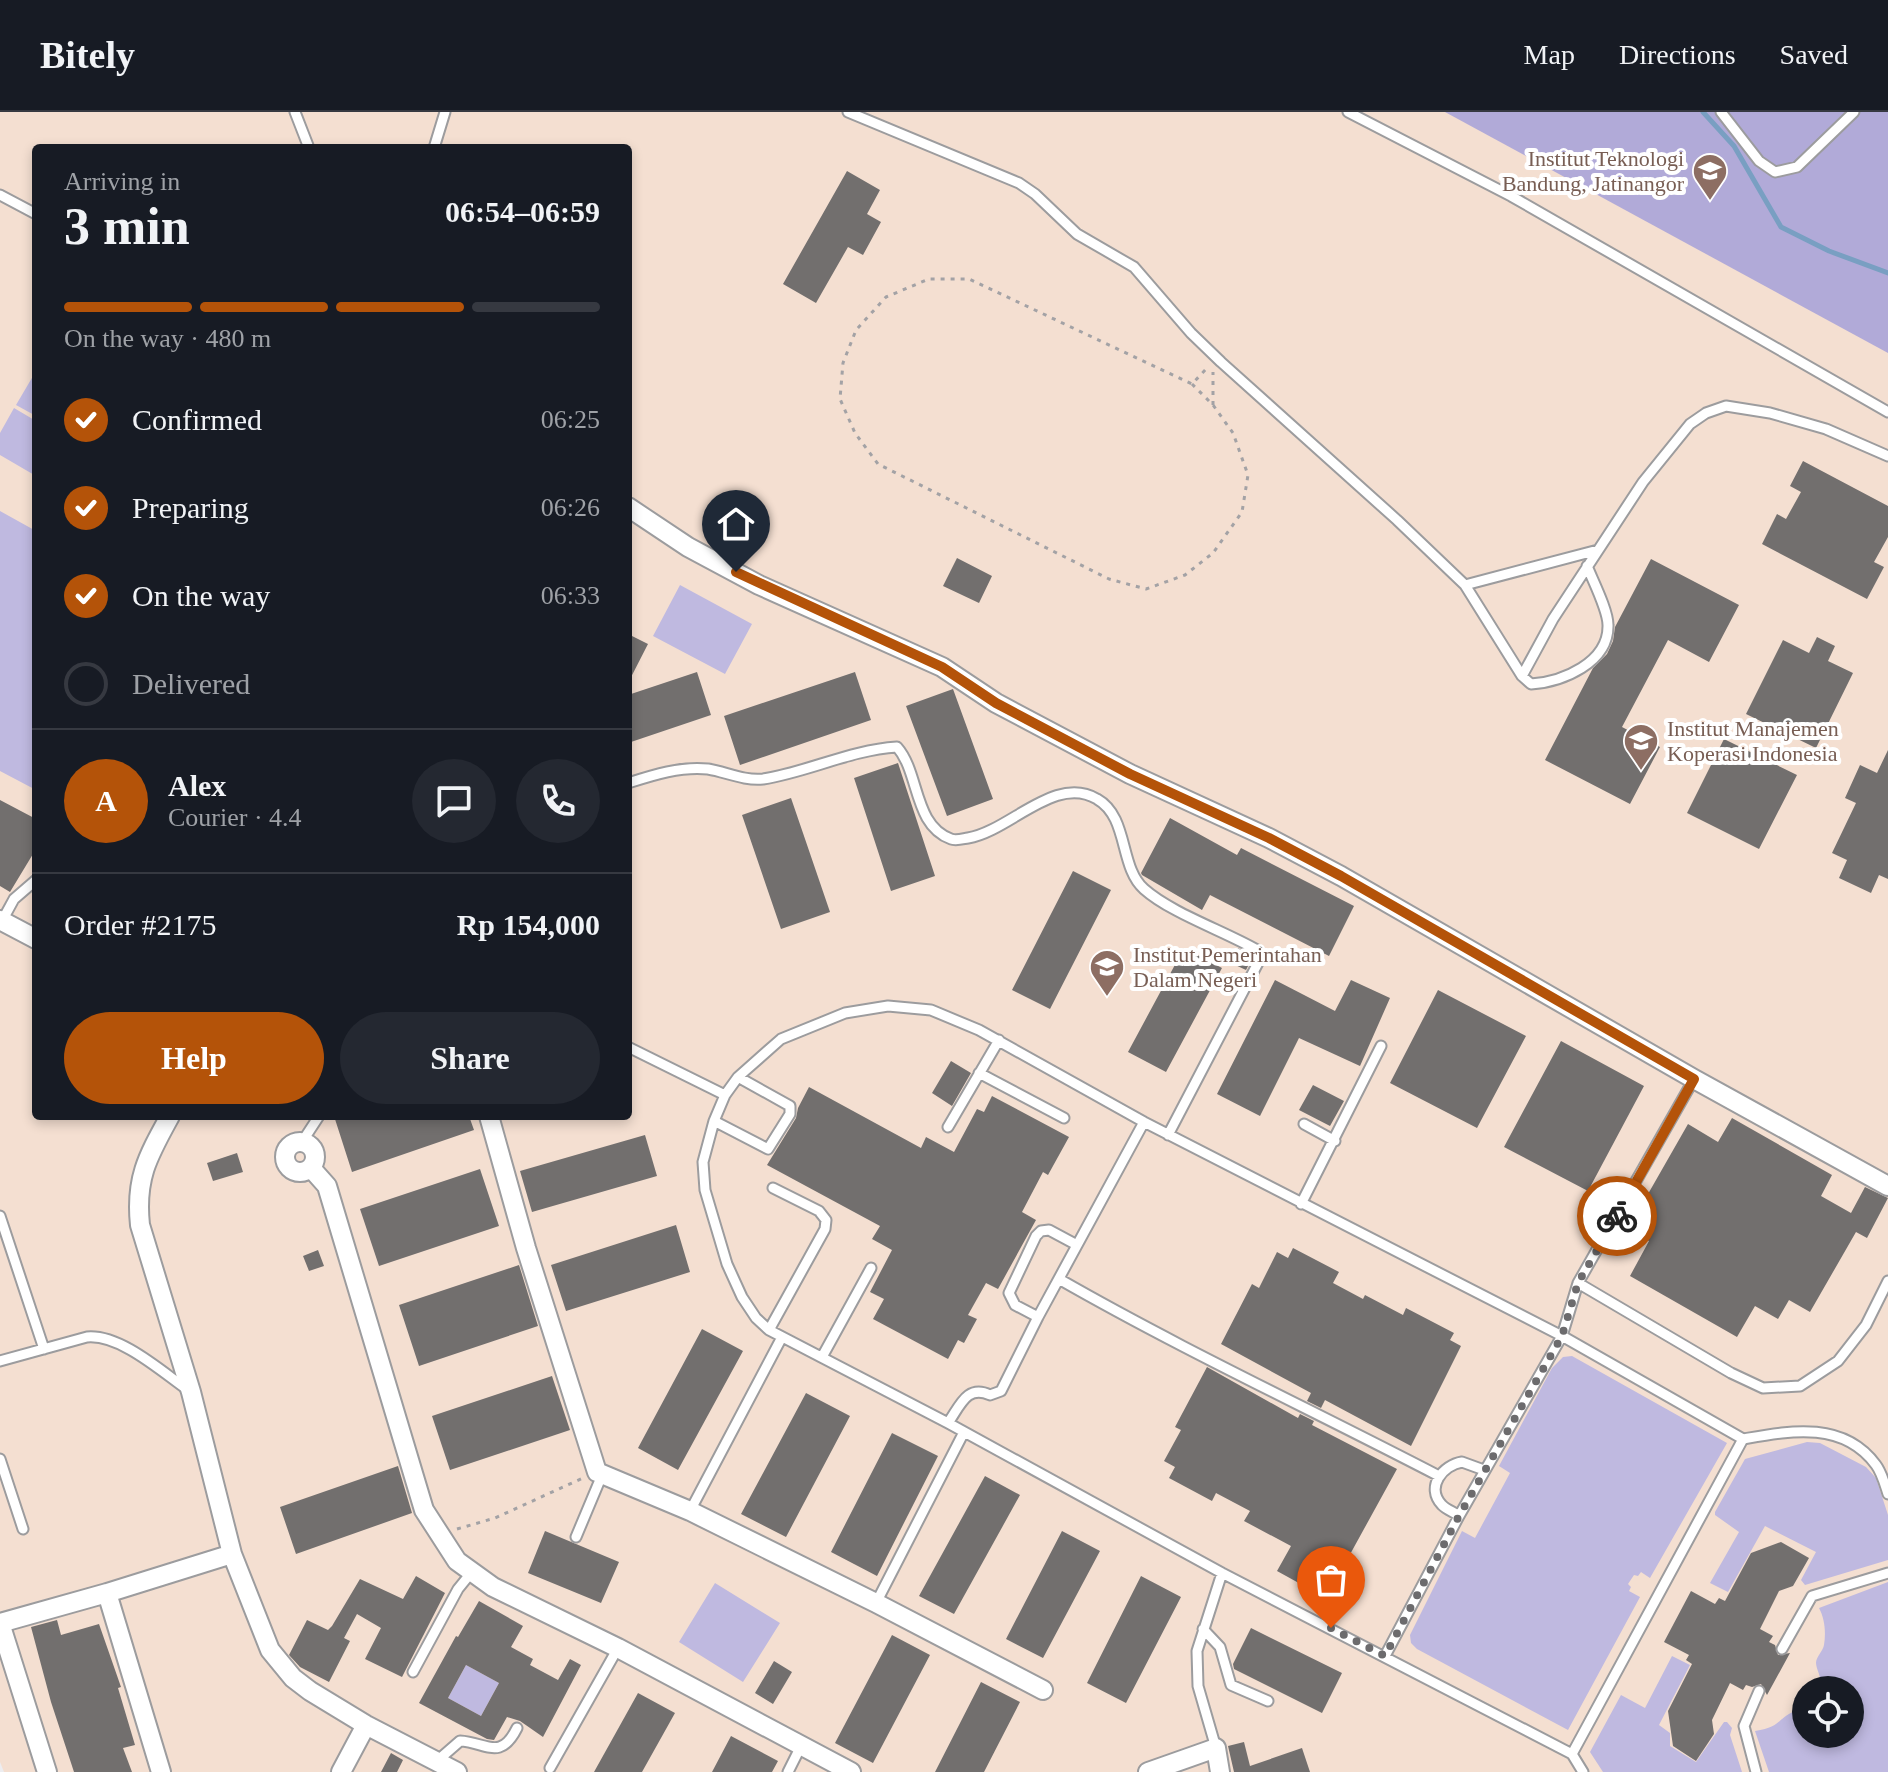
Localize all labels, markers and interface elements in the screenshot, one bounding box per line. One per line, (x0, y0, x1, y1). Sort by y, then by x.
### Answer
text: Bitely (40, 34, 135, 76)
text: Map (1524, 39, 1575, 70)
text: Directions (1619, 39, 1736, 70)
text: Saved (1780, 39, 1848, 70)
place label: Institut Teknologi Bandung, Jatinangor (1502, 146, 1685, 196)
school or university icon: Institut Teknologi Bandung, Jatinangor (1691, 152, 1729, 202)
text: Arriving in (64, 167, 180, 196)
text: 06:54–06:59 (445, 195, 600, 228)
text: 3 min (64, 198, 190, 255)
text: On the way · 480 m (64, 324, 271, 353)
icon: check (64, 398, 108, 442)
text: Confirmed (132, 403, 262, 436)
text: 06:25 (541, 405, 600, 434)
icon: check (64, 486, 108, 530)
pin (702, 490, 770, 572)
text: Preparing (132, 491, 249, 524)
text: 06:26 (541, 493, 600, 522)
icon: home (714, 502, 758, 546)
icon: check (64, 574, 108, 618)
text: On the way (132, 579, 270, 612)
text: 06:33 (541, 581, 600, 610)
text: Delivered (132, 667, 250, 700)
place label: Institut Manajemen Koperasi Indonesia (1667, 716, 1839, 766)
school or university icon: Institut Manajemen Koperasi Indonesia (1622, 722, 1660, 772)
button: chat (412, 759, 496, 843)
button: phone (516, 759, 600, 843)
text: Alex (168, 769, 226, 802)
text: A (95, 784, 117, 817)
text: Courier · 4.4 (168, 803, 302, 832)
text: Order #2175 (64, 908, 216, 941)
text: Rp 154,000 (457, 908, 600, 941)
place label: Institut Pemerintahan Dalam Negeri (1133, 942, 1322, 992)
school or university icon: Institut Pemerintahan Dalam Negeri (1088, 948, 1126, 998)
button: Help (64, 1012, 324, 1104)
button: Share (340, 1012, 600, 1104)
courier (1577, 1176, 1657, 1256)
icon: bike (1595, 1194, 1639, 1238)
pin (1297, 1546, 1365, 1628)
icon: bag (1309, 1558, 1353, 1602)
map controls (1792, 1676, 1864, 1748)
button: locate (1792, 1676, 1864, 1748)

